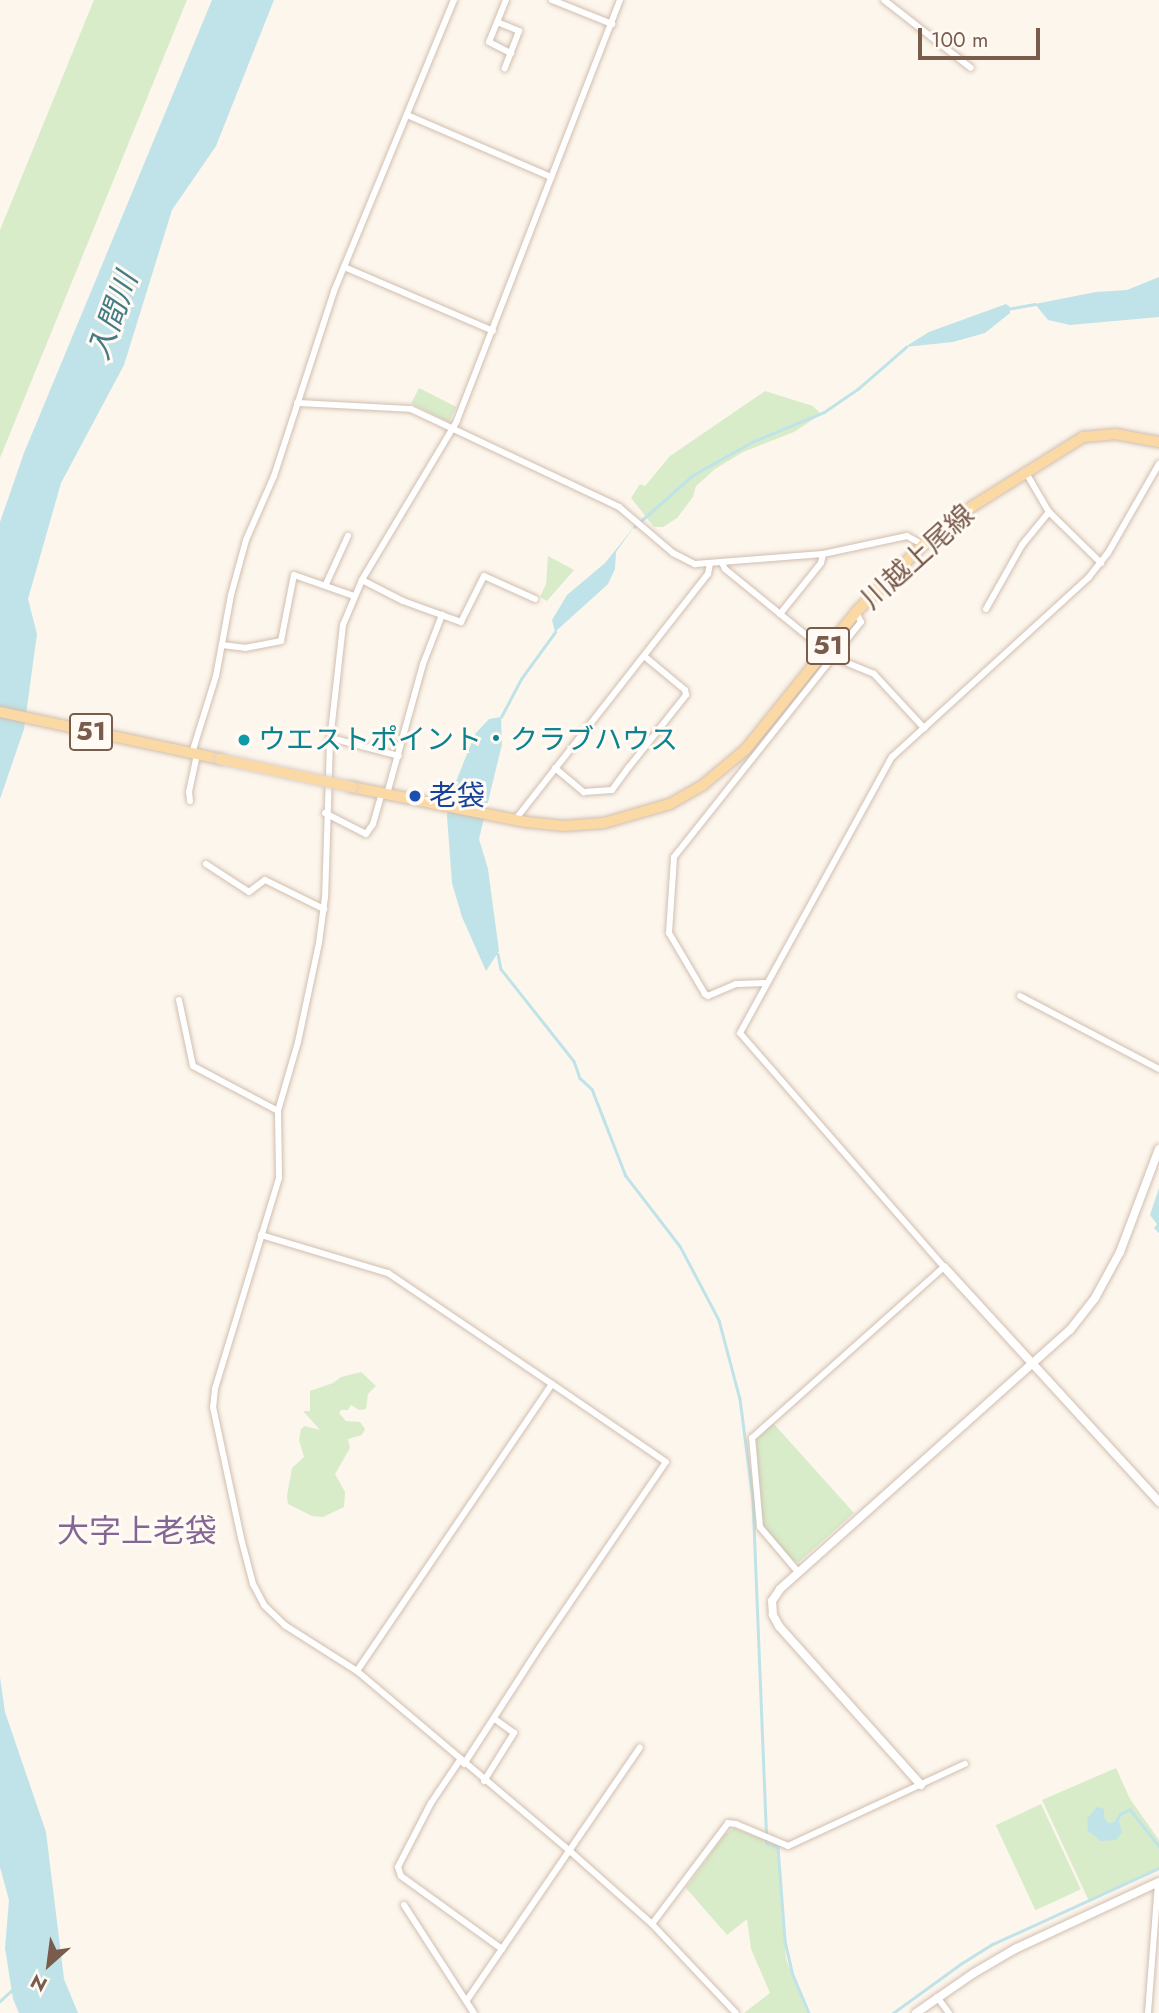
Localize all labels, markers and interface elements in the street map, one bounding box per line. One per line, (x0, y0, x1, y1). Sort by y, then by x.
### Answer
scale bar (921, 14, 1044, 58)
text: 100 m (931, 25, 988, 55)
water label: 入間川 (81, 268, 145, 364)
street label: 川越上尾線 (855, 498, 981, 616)
road number: 51 (805, 624, 851, 668)
road number: 51 (68, 710, 114, 754)
place label: ウエストポイント・クラブハウス (258, 723, 678, 757)
marker: ウエストポイント・クラブハウス (236, 732, 252, 748)
place label: 老袋 (429, 779, 485, 813)
marker: 老袋 (407, 788, 423, 804)
district label: 大字上老袋 (57, 1512, 217, 1550)
north arrow (14, 1929, 84, 1999)
text: N (26, 1968, 52, 1998)

